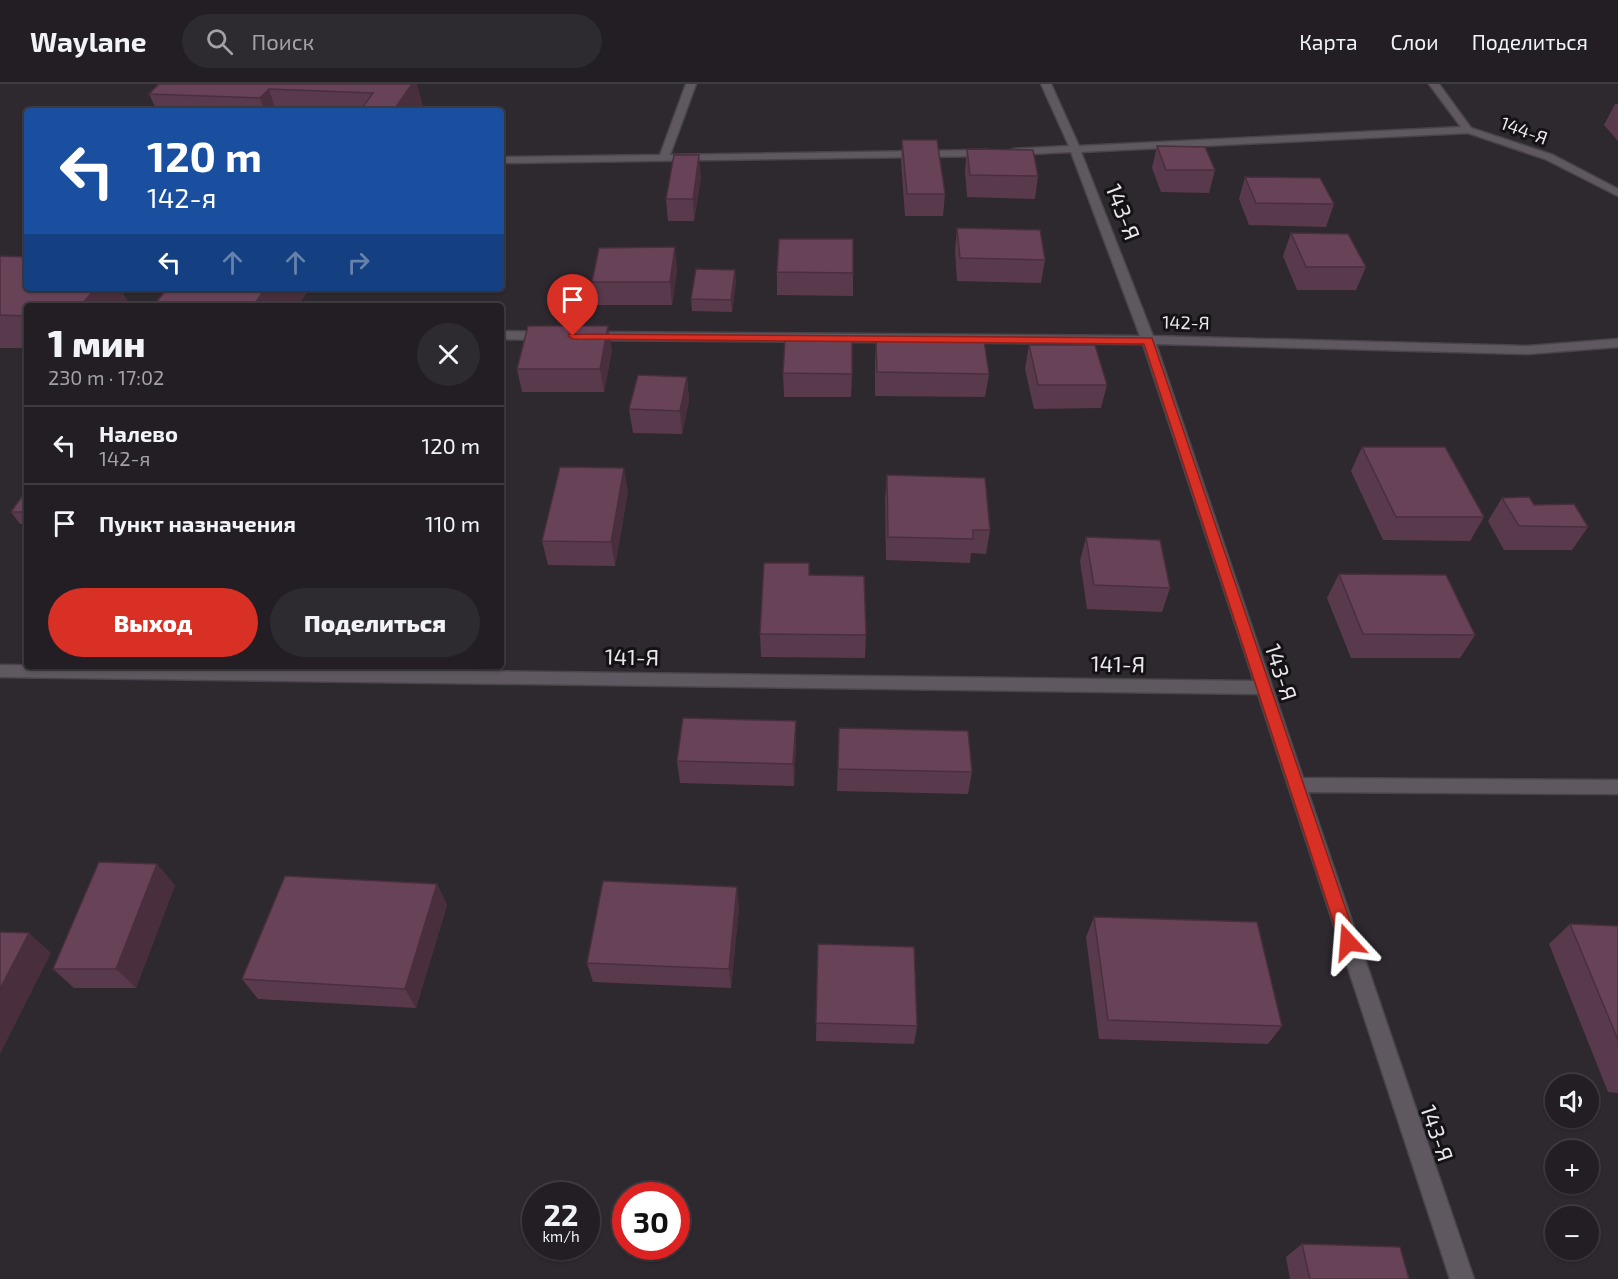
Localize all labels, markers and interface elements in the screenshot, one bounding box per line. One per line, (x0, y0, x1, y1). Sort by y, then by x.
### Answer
search box (182, 14, 602, 68)
text: Waylane (30, 24, 146, 58)
icon: search (203, 25, 236, 58)
text: Поиск (251, 28, 314, 54)
text: Карта (1299, 29, 1358, 54)
text: Слои (1391, 29, 1439, 54)
text: Поделиться (1472, 29, 1588, 54)
street label: 144-Я (1498, 111, 1551, 149)
text: 120 m (147, 130, 262, 180)
icon: left (48, 132, 126, 210)
street label: 143-Я (1101, 180, 1146, 243)
text: 142-я (147, 181, 216, 213)
icon: left (153, 246, 186, 279)
icon: ahead (216, 246, 249, 279)
icon: ahead (279, 246, 312, 279)
icon: right (342, 246, 375, 279)
pin (547, 274, 598, 336)
icon: arrive (556, 283, 589, 316)
street label: 142-Я (1162, 311, 1210, 333)
text: 1 мин (48, 321, 146, 364)
button: close (417, 323, 480, 386)
text: 230 m · 17:02 (48, 365, 164, 389)
text: Налево (99, 420, 178, 446)
icon: left (48, 429, 81, 462)
text: 120 m (421, 432, 480, 458)
text: 142-я (99, 446, 150, 470)
icon: arrive (48, 507, 81, 540)
text: Пункт назначения (99, 510, 296, 536)
text: 110 m (425, 510, 480, 536)
button: Выход (48, 588, 258, 657)
button: Поделиться (270, 588, 480, 657)
street label: 143-Я (1261, 640, 1303, 703)
street label: 141-Я (605, 643, 659, 669)
street label: 141-Я (1091, 650, 1145, 676)
position arrow (1316, 910, 1380, 974)
map controls (1545, 1074, 1599, 1260)
button: sound (1545, 1074, 1599, 1128)
street label: 143-Я (1416, 1101, 1460, 1164)
button: + (1545, 1140, 1599, 1194)
speed limit sign: 30 (612, 1182, 690, 1260)
text: 22 (544, 1196, 578, 1232)
button: − (1545, 1206, 1599, 1260)
text: km/h (542, 1227, 580, 1245)

